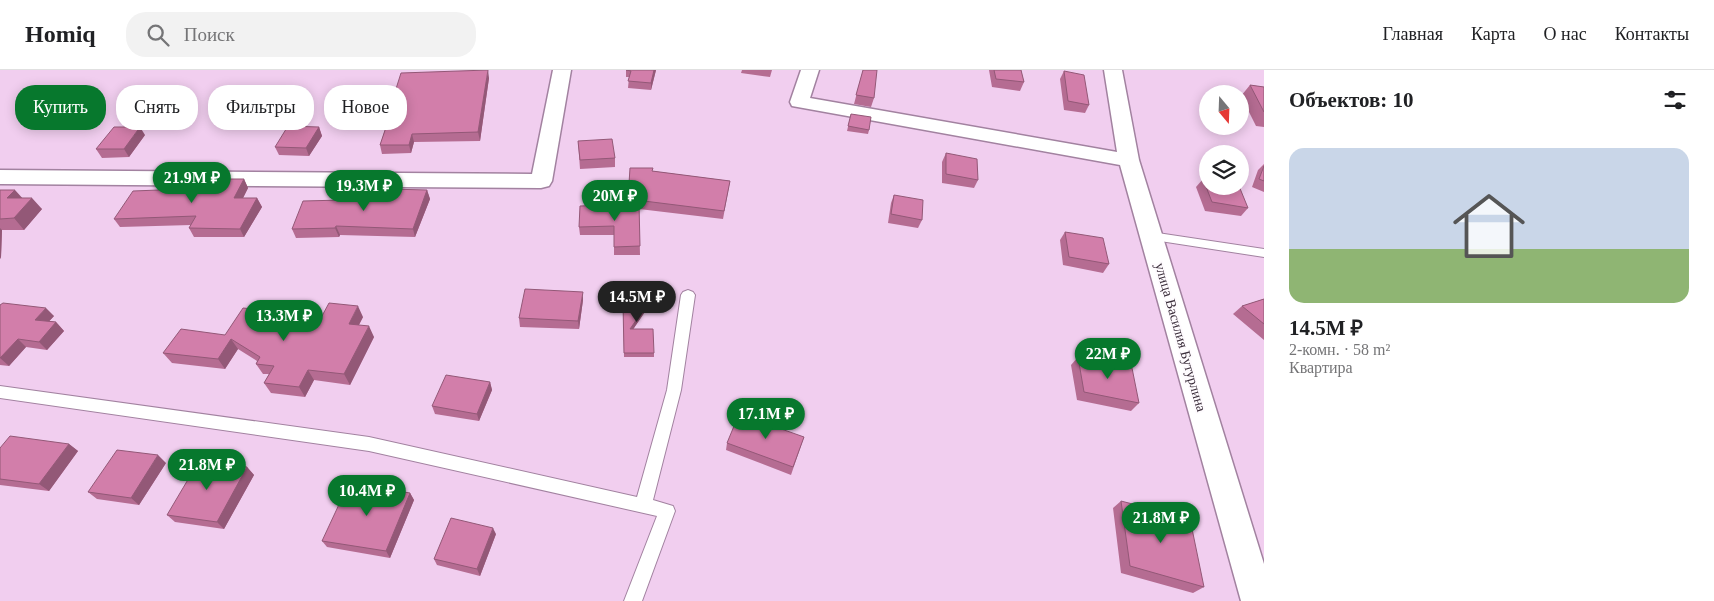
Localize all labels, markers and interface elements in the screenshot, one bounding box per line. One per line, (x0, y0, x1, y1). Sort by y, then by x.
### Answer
search box (126, 12, 476, 57)
text: Homiq (25, 21, 96, 47)
icon: search (144, 21, 172, 49)
text: Поиск (184, 24, 235, 45)
text: Главная (1383, 24, 1443, 44)
text: Карта (1471, 24, 1516, 44)
text: О нас (1544, 24, 1587, 44)
text: Контакты (1615, 24, 1689, 44)
chip: Купить (15, 85, 106, 130)
chip: Снять (116, 85, 198, 130)
chip: Фильтры (208, 85, 314, 130)
chip: Новое (324, 85, 407, 130)
north arrow (1199, 85, 1249, 135)
map controls (1199, 85, 1249, 195)
icon: filters (1661, 86, 1689, 114)
text: Объектов: 10 (1289, 88, 1414, 112)
button: layers (1199, 145, 1249, 195)
pin: 21.9M ₽ (146, 162, 238, 204)
text: 21.9M ₽ (164, 169, 220, 186)
pin: 19.3M ₽ (318, 170, 410, 212)
text: 19.3M ₽ (336, 177, 392, 194)
pin: 20M ₽ (580, 180, 650, 222)
icon: home (1444, 181, 1534, 271)
text: 20M ₽ (593, 187, 637, 204)
street label: улица Василия Бутурлина (1152, 261, 1209, 414)
pin: 14.5M ₽ (591, 280, 683, 323)
text: 14.5M ₽ (609, 288, 665, 305)
pin: 13.3M ₽ (238, 300, 330, 342)
text: 13.3M ₽ (256, 307, 312, 324)
text: 14.5M ₽ (1289, 316, 1363, 340)
pin: 22M ₽ (1073, 338, 1143, 380)
text: 2-комн. · 58 m² (1289, 341, 1390, 358)
text: 22M ₽ (1086, 345, 1130, 362)
text: Квартира (1289, 359, 1353, 376)
pin: 17.1M ₽ (720, 398, 812, 440)
text: 17.1M ₽ (738, 405, 794, 422)
pin: 21.8M ₽ (161, 448, 253, 491)
text: 21.8M ₽ (179, 456, 235, 473)
pin: 10.4M ₽ (321, 474, 413, 517)
text: 10.4M ₽ (339, 482, 395, 499)
pin: 21.8M ₽ (1115, 502, 1207, 544)
text: 21.8M ₽ (1133, 509, 1189, 526)

